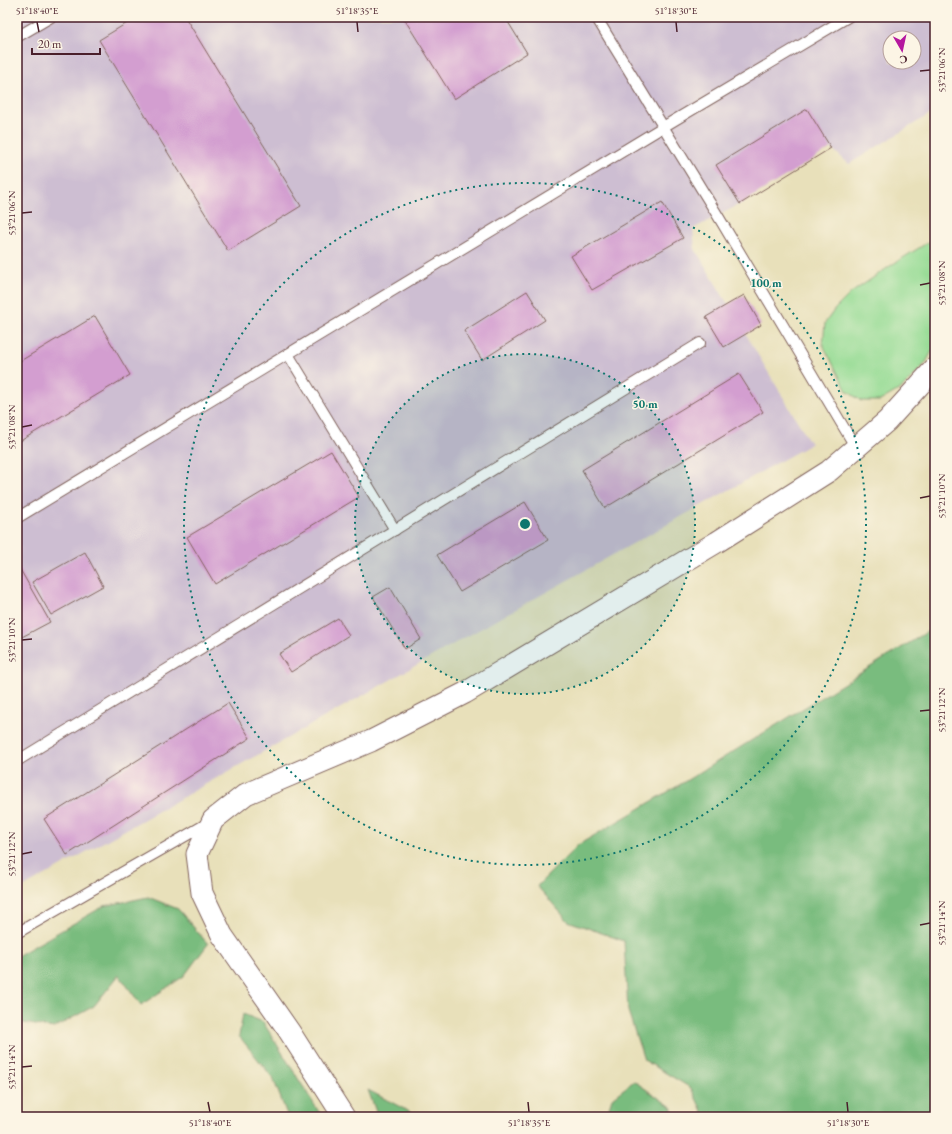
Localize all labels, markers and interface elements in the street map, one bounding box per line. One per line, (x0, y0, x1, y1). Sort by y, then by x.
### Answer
text: 51°18'40"E (16, 4, 59, 17)
text: 51°18'35"E (336, 4, 379, 17)
text: 51°18'30"E (655, 4, 698, 17)
scale bar (32, 30, 100, 56)
north arrow (882, 30, 922, 70)
text: 20 m (38, 36, 62, 52)
text: 53°21'06"N (935, 47, 948, 92)
text: С (898, 52, 909, 67)
text: 53°21'06"N (5, 190, 18, 235)
text: 53°21'08"N (935, 260, 948, 305)
text: 100 m (750, 275, 782, 291)
text: 50 m (632, 396, 658, 412)
text: 53°21'08"N (5, 404, 18, 449)
text: 53°21'10"N (935, 473, 948, 518)
centre of rings (518, 517, 532, 531)
text: 53°21'10"N (5, 617, 18, 662)
text: 53°21'12"N (935, 687, 948, 732)
text: 53°21'12"N (5, 831, 18, 876)
text: 53°21'14"N (935, 900, 948, 945)
text: 53°21'14"N (5, 1044, 18, 1089)
text: 51°18'40"E (189, 1116, 232, 1129)
text: 51°18'35"E (508, 1116, 551, 1129)
text: 51°18'30"E (827, 1116, 870, 1129)

